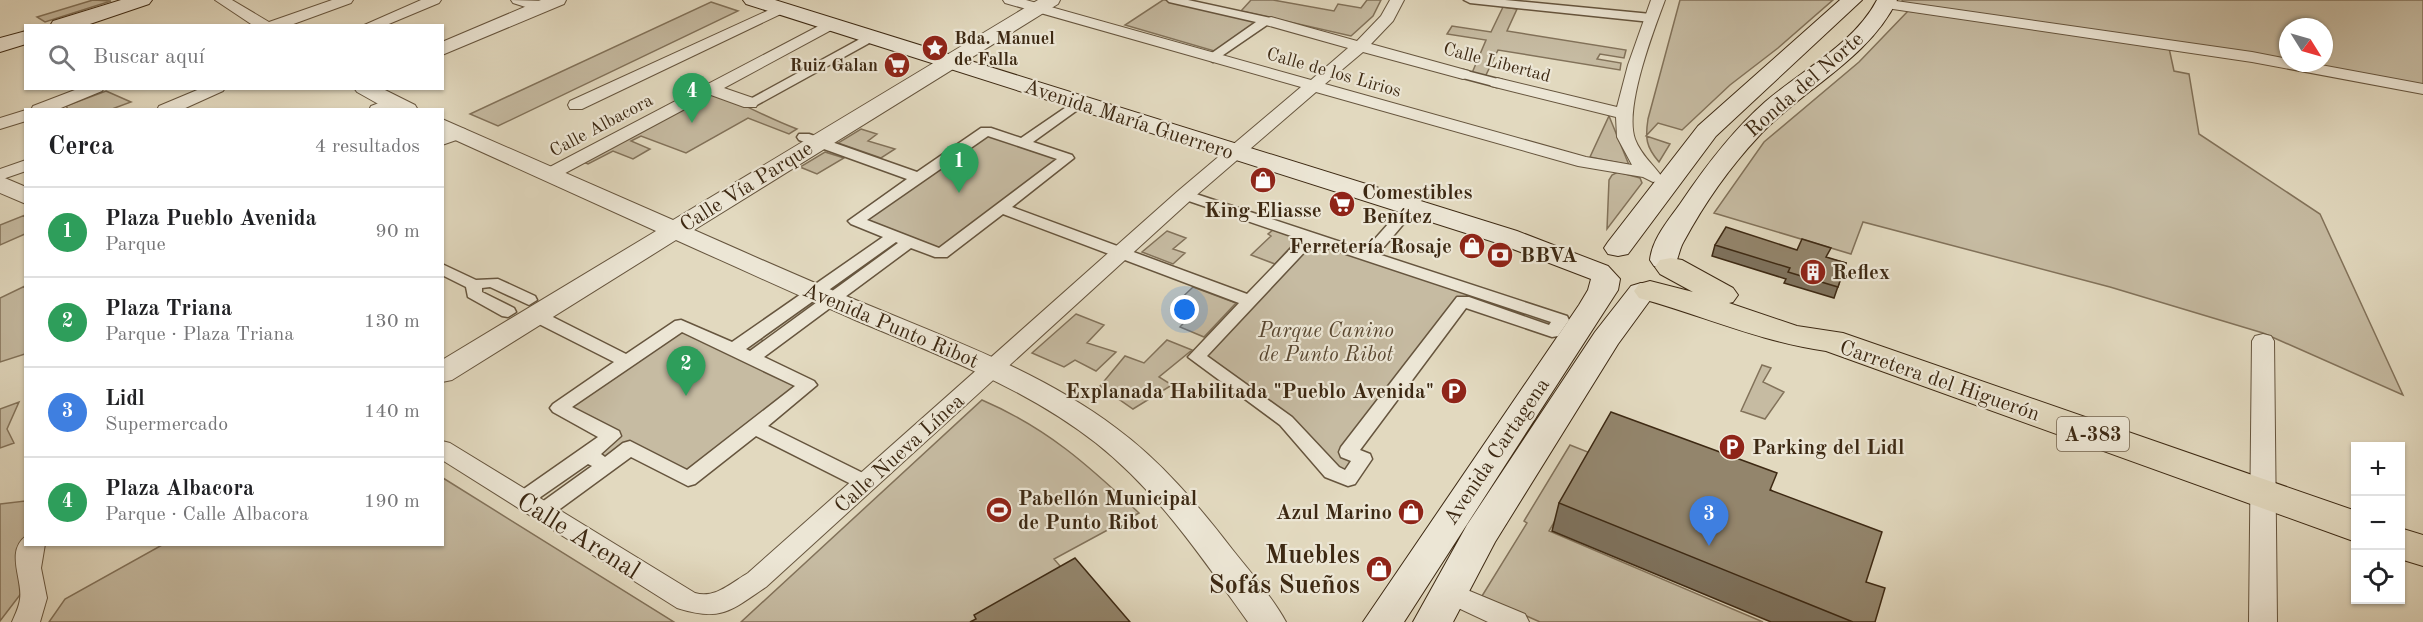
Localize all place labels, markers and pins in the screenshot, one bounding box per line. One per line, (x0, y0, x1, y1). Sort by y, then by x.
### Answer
place label: Bda. Manuel de Falla (954, 30, 1055, 69)
place icon: Bda. Manuel de Falla (920, 33, 950, 63)
supermarket icon: Ruiz Galan (882, 50, 912, 80)
place label: Ruiz Galan (790, 57, 878, 75)
pin: 4 (672, 74, 712, 123)
pin: 1 (940, 144, 978, 193)
shop icon: King Eliasse (1248, 165, 1278, 195)
place label: Comestibles Benítez (1362, 183, 1473, 228)
supermarket icon: Comestibles Benítez (1327, 189, 1357, 219)
place label: King Eliasse (1204, 201, 1322, 222)
shop icon: Ferretería Rosaje (1457, 231, 1487, 261)
place label: Ferretería Rosaje (1289, 237, 1452, 258)
bank icon: BBVA (1485, 240, 1515, 270)
place label: BBVA (1520, 246, 1578, 267)
building icon: Reflex (1798, 257, 1828, 287)
place label: Reflex (1832, 263, 1890, 284)
pin: 2 (666, 346, 706, 396)
parking icon: Explanada Habilitada "Pueblo Avenida" (1439, 376, 1469, 406)
place label: Explanada Habilitada "Pueblo Avenida" (1065, 382, 1434, 403)
parking icon: Parking del Lidl (1717, 432, 1747, 462)
place label: Parking del Lidl (1752, 438, 1904, 459)
place label: Pabellón Municipal de Punto Ribot (1018, 489, 1197, 534)
sports icon: Pabellón Municipal de Punto Ribot (984, 495, 1014, 525)
pin: 3 (1690, 496, 1728, 546)
shop icon: Azul Marino (1396, 497, 1426, 527)
place label: Azul Marino (1276, 503, 1392, 524)
place label: Muebles Sofás Sueños (1209, 543, 1360, 599)
shop icon: Muebles Sofás Sueños (1364, 554, 1394, 584)

